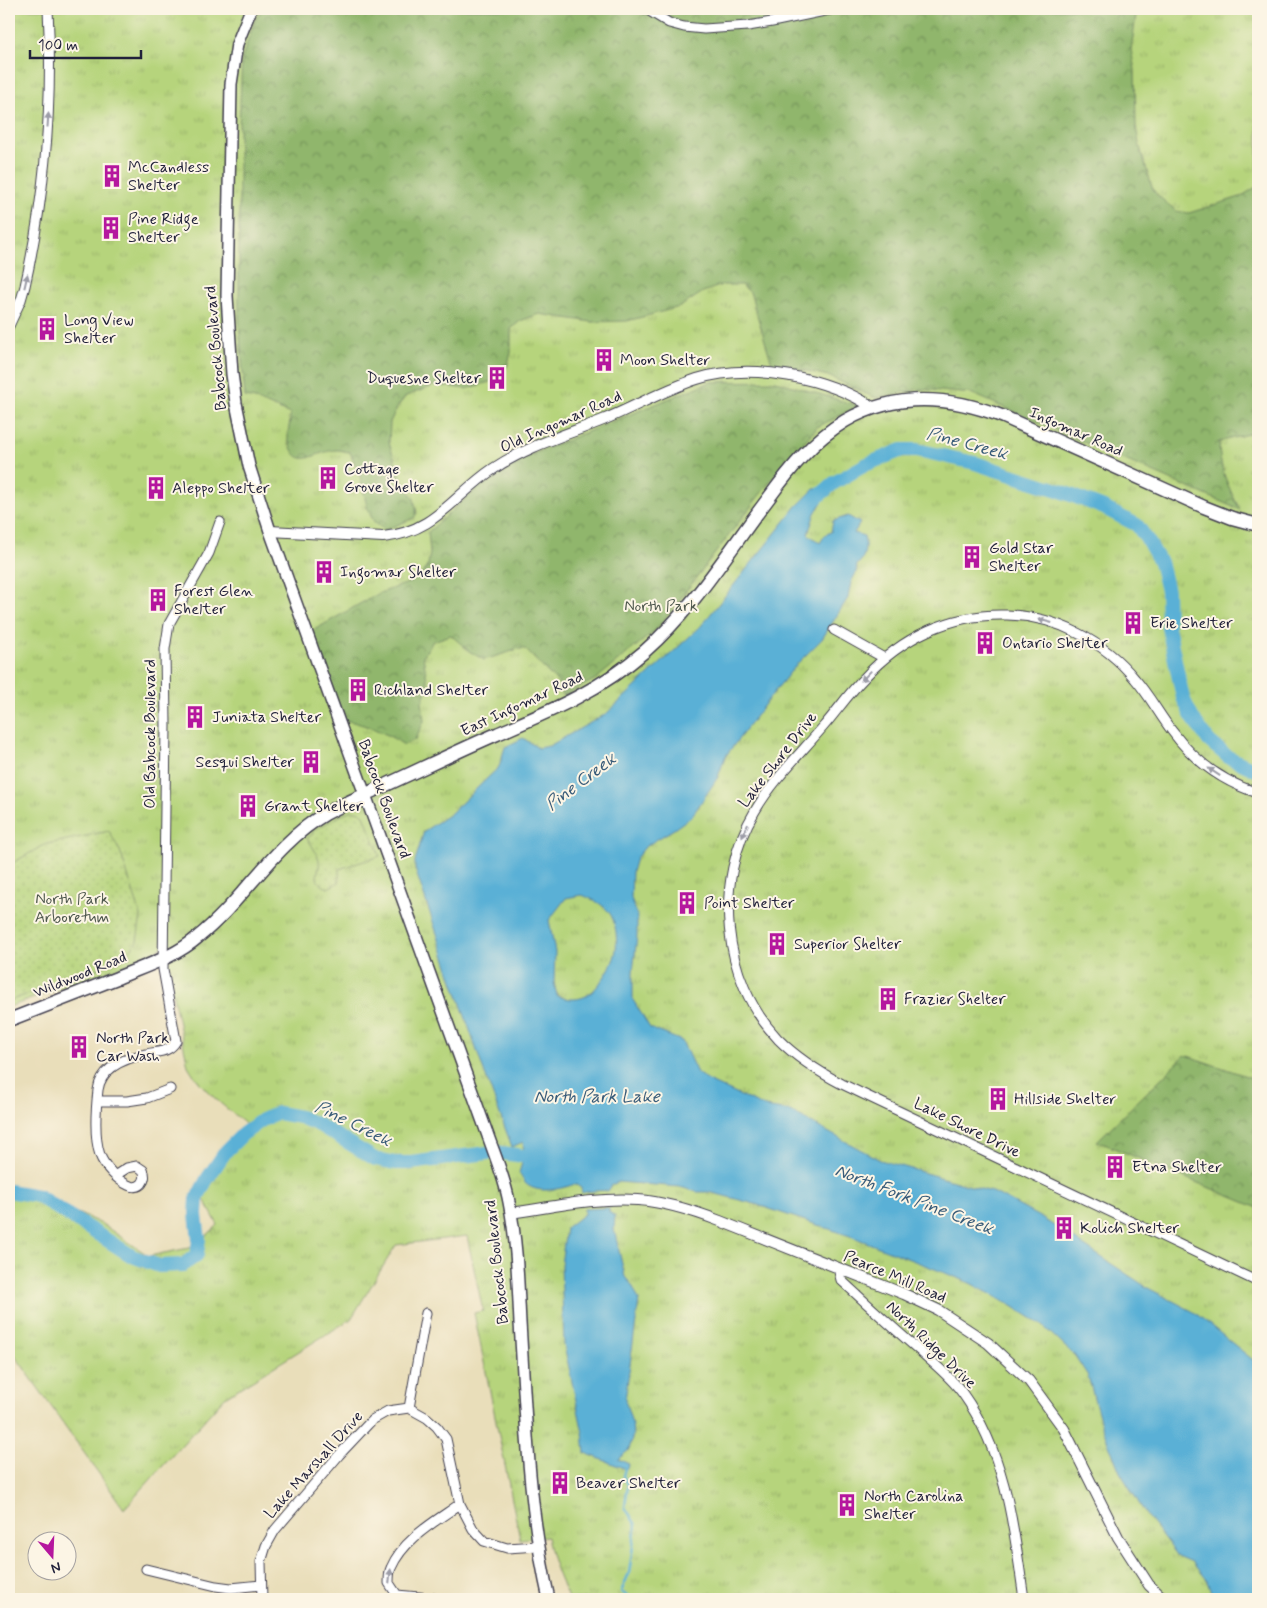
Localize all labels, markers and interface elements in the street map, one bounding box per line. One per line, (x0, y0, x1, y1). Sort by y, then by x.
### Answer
scale bar (30, 28, 141, 60)
text: 100 m (38, 36, 78, 56)
one-way arrow (44, 111, 52, 127)
place label: McCandless Shelter (128, 157, 209, 196)
building icon: McCandless Shelter (99, 163, 125, 189)
place label: Pine Ridge Shelter (128, 209, 199, 248)
building icon: Pine Ridge Shelter (98, 215, 124, 241)
one-way arrow (22, 273, 30, 288)
street label: Babcock Boulevard (200, 285, 232, 411)
place label: Long View Shelter (64, 310, 133, 349)
building icon: Long View Shelter (34, 316, 60, 342)
building icon: Moon Shelter (591, 347, 617, 373)
place label: Moon Shelter (620, 350, 710, 371)
building icon: Duquesne Shelter (484, 365, 510, 391)
place label: Duquesne Shelter (367, 368, 482, 389)
street label: Old Ingomar Road (497, 386, 625, 458)
street label: Ingomar Road (1026, 402, 1126, 463)
water label: Pine Creek (924, 422, 1011, 467)
place label: Cottage Grove Shelter (344, 459, 434, 498)
building icon: Cottage Grove Shelter (315, 465, 341, 491)
building icon: Aleppo Shelter (143, 475, 169, 501)
place label: Aleppo Shelter (172, 478, 270, 499)
place label: Gold Star Shelter (989, 538, 1054, 577)
building icon: Gold Star Shelter (959, 544, 985, 570)
building icon: Ingomar Shelter (311, 559, 337, 585)
place label: Ingomar Shelter (340, 562, 457, 584)
place label: Forest Glen Shelter (174, 581, 254, 620)
building icon: Forest Glen Shelter (145, 587, 171, 613)
park label: North Park (624, 596, 698, 617)
building icon: Erie Shelter (1120, 610, 1146, 636)
place label: Erie Shelter (1150, 613, 1233, 634)
one-way arrow (1037, 616, 1052, 624)
building icon: Ontario Shelter (972, 630, 998, 656)
place label: Ontario Shelter (1002, 633, 1108, 654)
street label: Old Babcock Boulevard (140, 659, 161, 809)
street label: East Ingomar Road (457, 666, 587, 742)
one-way arrow (860, 670, 872, 682)
building icon: Richland Shelter (345, 677, 371, 703)
place label: Richland Shelter (374, 680, 488, 701)
building icon: Juniata Shelter (182, 704, 208, 730)
place label: Juniata Shelter (212, 707, 322, 728)
street label: Lake Shore Drive (734, 707, 822, 812)
street label: Babcock Boulevard (353, 737, 415, 861)
water label: Pine Creek (541, 747, 622, 816)
building icon: Sesqui Shelter (298, 749, 324, 775)
place label: Sesqui Shelter (195, 752, 294, 773)
one-way arrow (1208, 767, 1221, 777)
building icon: Grant Shelter (235, 793, 261, 819)
place label: Grant Shelter (264, 796, 364, 817)
one-way arrow (740, 824, 748, 838)
park label: North Park Arboretum (35, 889, 109, 928)
building icon: Point Shelter (674, 890, 700, 916)
place label: Point Shelter (704, 893, 795, 914)
building icon: Superior Shelter (764, 931, 790, 957)
place label: Superior Shelter (794, 934, 902, 955)
street label: Wildwood Road (30, 947, 130, 1003)
building icon: Frazier Shelter (875, 986, 901, 1012)
place label: Frazier Shelter (904, 989, 1006, 1010)
place label: North Park Car Wash (96, 1028, 169, 1067)
building icon: North Park Car Wash (66, 1034, 92, 1060)
water label: North Park Lake (534, 1085, 661, 1109)
building icon: Hillside Shelter (985, 1086, 1011, 1112)
place label: Hillside Shelter (1014, 1089, 1116, 1110)
street label: Lake Shore Drive (910, 1093, 1024, 1163)
water label: Pine Creek (311, 1095, 396, 1153)
building icon: Etna Shelter (1102, 1154, 1128, 1180)
place label: Etna Shelter (1132, 1157, 1222, 1178)
water label: North Fork Pine Creek (831, 1159, 997, 1242)
street label: Babcock Boulevard (480, 1199, 514, 1325)
building icon: Kolich Shelter (1051, 1215, 1077, 1241)
place label: Kolich Shelter (1080, 1218, 1179, 1239)
street label: Pearce Mill Road (840, 1246, 950, 1308)
street label: North Ridge Drive (881, 1296, 981, 1394)
street label: Lake Marshall Drive (260, 1407, 368, 1523)
building icon: Beaver Shelter (547, 1470, 573, 1496)
place label: Beaver Shelter (576, 1473, 681, 1494)
place label: North Carolina Shelter (864, 1486, 963, 1525)
building icon: North Carolina Shelter (834, 1492, 860, 1518)
north arrow (28, 1530, 78, 1580)
text: N (49, 1557, 63, 1577)
one-way arrow (387, 1568, 395, 1584)

